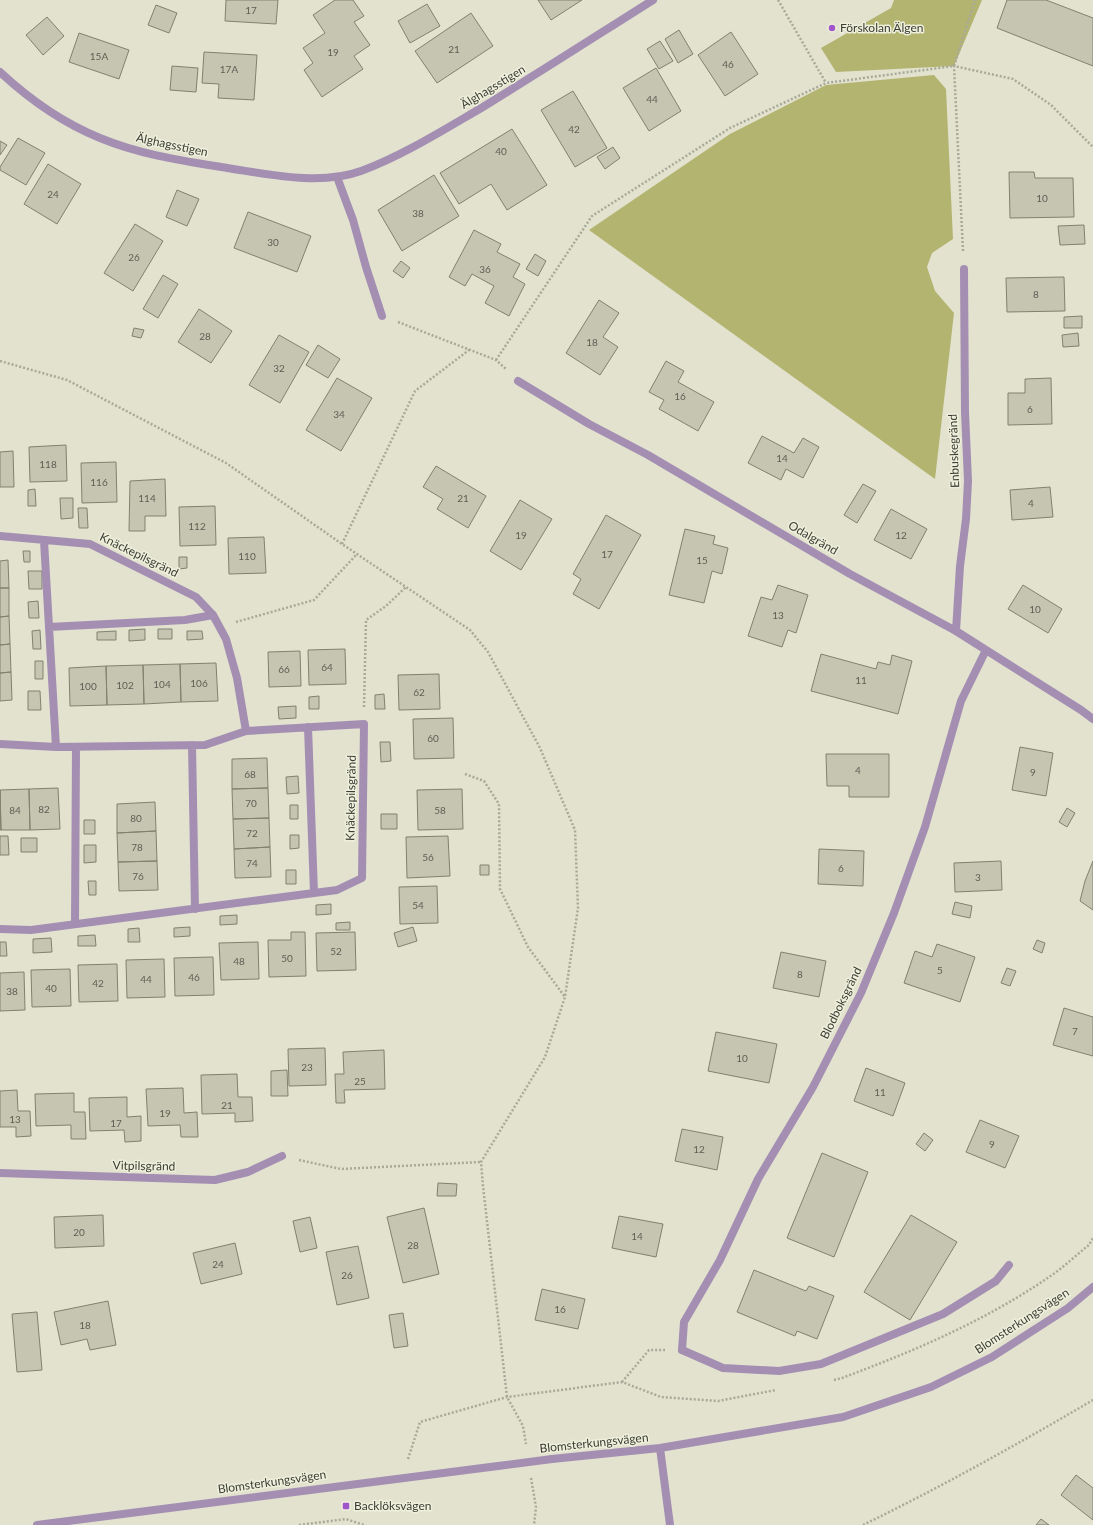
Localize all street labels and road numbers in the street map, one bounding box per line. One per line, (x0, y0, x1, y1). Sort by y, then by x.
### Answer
street label: Älghagsstigen (458, 61, 528, 112)
street label: Älghagsstigen (135, 130, 209, 159)
street label: Enbuskegränd (945, 414, 962, 488)
street label: Odalgränd (786, 517, 841, 558)
street label: Knäckepilsgränd (97, 529, 181, 580)
street label: Knäckepilsgränd (342, 755, 359, 841)
street label: Blodboksgränd (817, 964, 865, 1041)
street label: Vitpilsgränd (112, 1157, 176, 1174)
street label: Blomsterkungsvägen (972, 1285, 1072, 1357)
street label: Blomsterkungsvägen (539, 1429, 649, 1456)
street label: Blomsterkungsvägen (217, 1466, 327, 1497)

